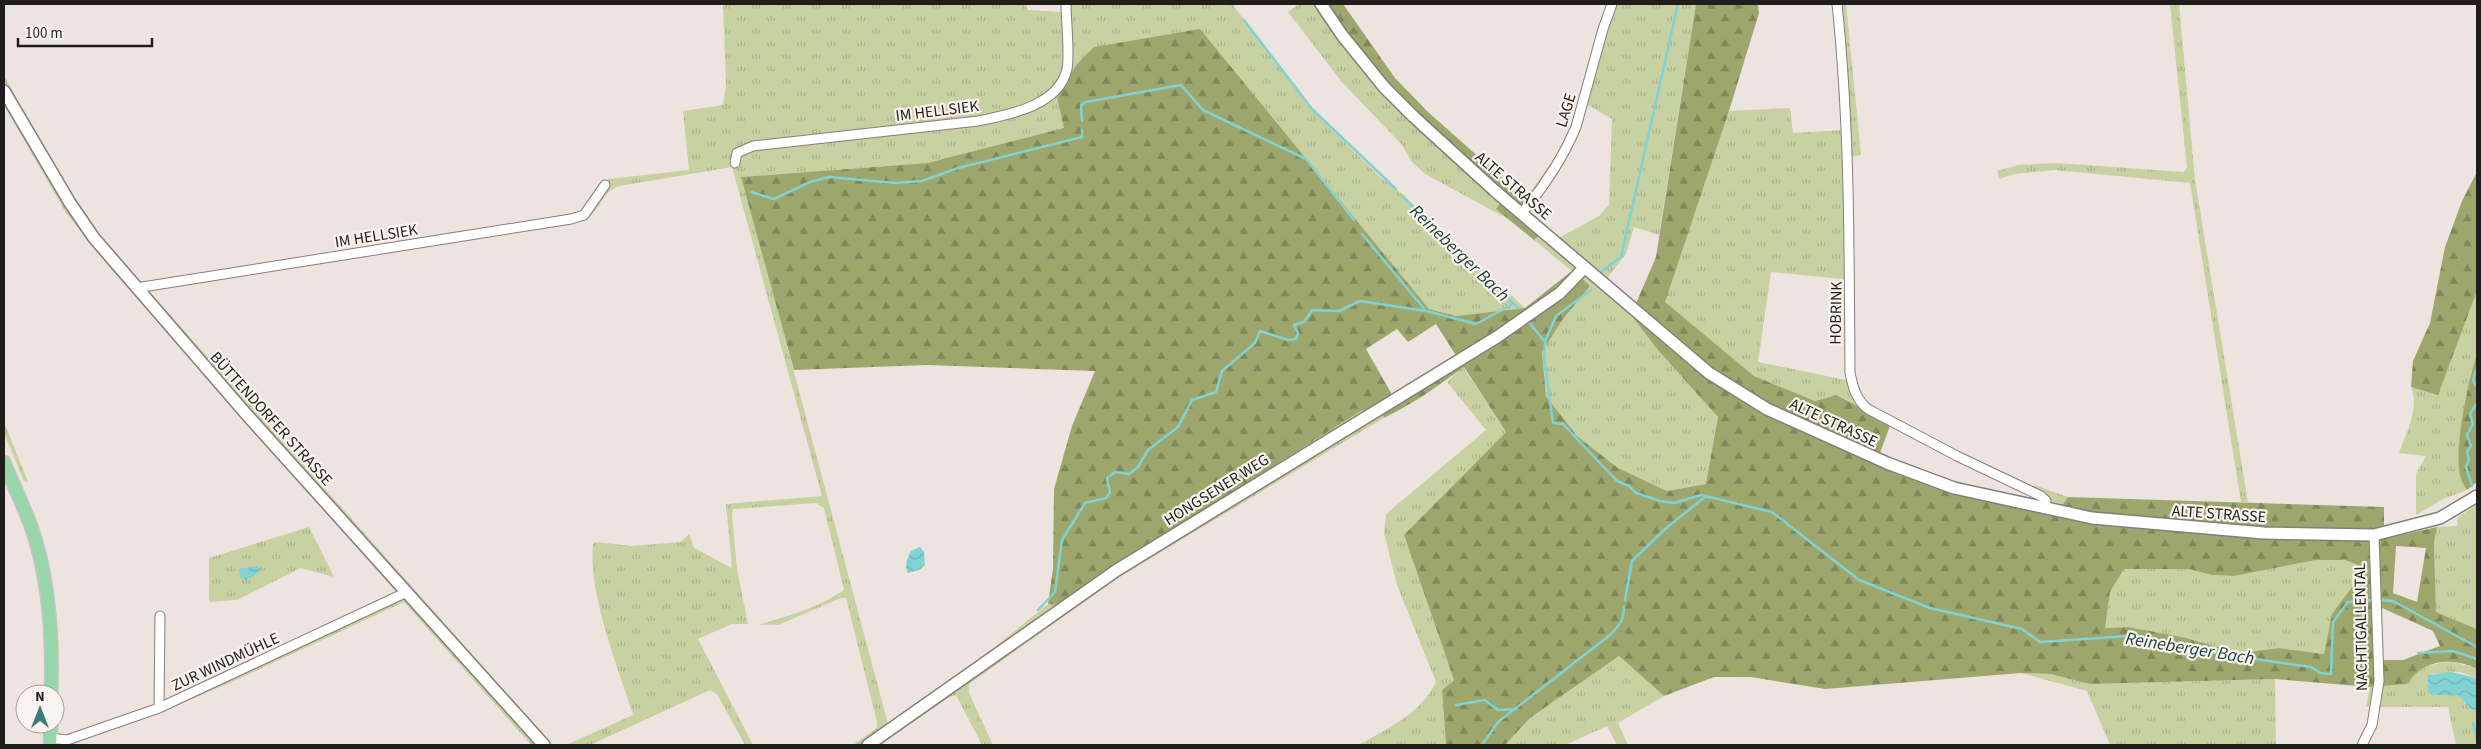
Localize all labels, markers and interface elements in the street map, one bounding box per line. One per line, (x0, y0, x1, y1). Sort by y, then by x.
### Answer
scale bar (18, 15, 151, 47)
text: 100 m (25, 23, 63, 44)
street label: LAGE (1550, 91, 1582, 130)
street label: IM HELLSIEK (894, 95, 981, 127)
street label: ALTE STRASSE (1470, 146, 1556, 225)
water label: Reineberger Bach (1404, 199, 1515, 308)
street label: IM HELLSIEK (333, 218, 420, 253)
street label: HOBRINK (1824, 280, 1848, 345)
street label: BÜTTENDORFER STRASSE (205, 347, 338, 491)
street label: ALTE STRASSE (1786, 393, 1881, 453)
street label: HONGSENER WEG (1160, 449, 1273, 531)
street label: ALTE STRASSE (2171, 500, 2267, 528)
street label: NACHTIGALLENTAL (2349, 562, 2373, 691)
water label: Reineberger Bach (2124, 626, 2256, 671)
street label: ZUR WINDMÜHLE (168, 627, 283, 697)
north arrow (15, 684, 65, 734)
text: N (35, 687, 45, 707)

